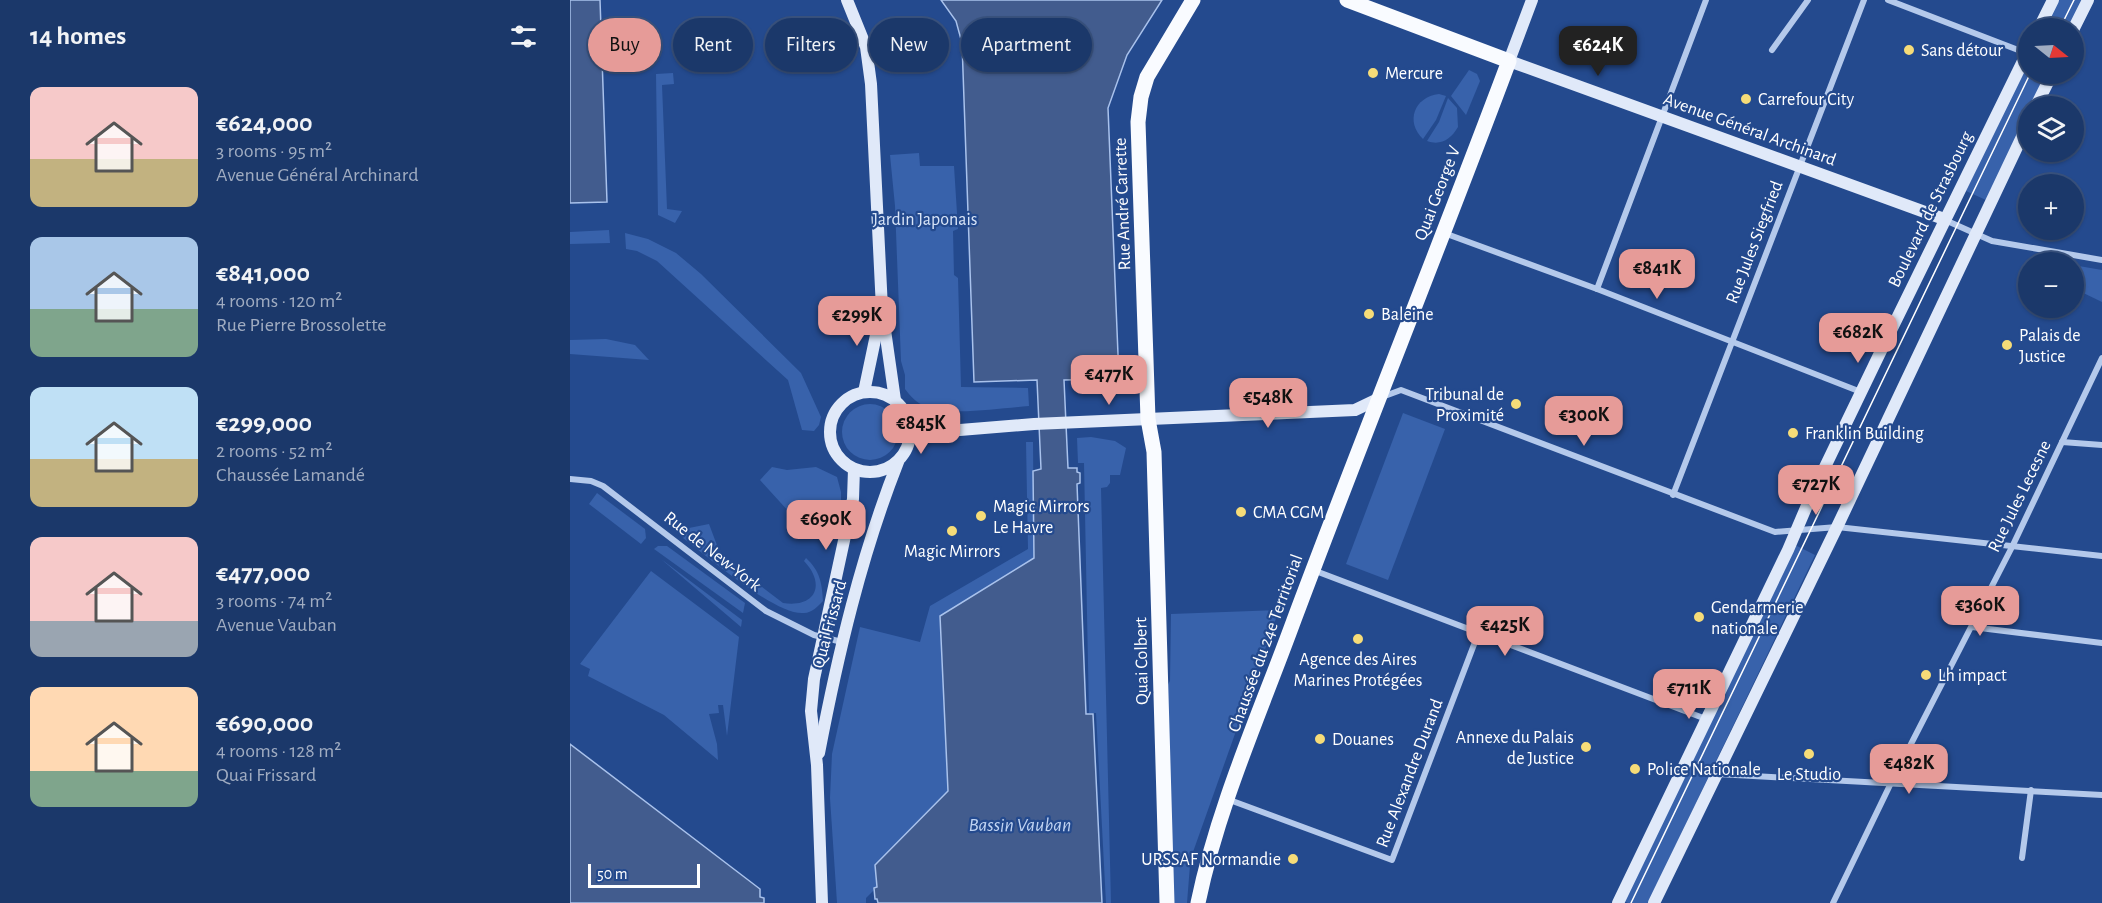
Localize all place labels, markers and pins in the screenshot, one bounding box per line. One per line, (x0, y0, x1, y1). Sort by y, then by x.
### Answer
pin: €624K (1556, 26, 1640, 77)
place label: Sans détour (1921, 42, 2003, 60)
marker: Sans détour (1902, 43, 1916, 57)
place label: Mercure (1385, 65, 1443, 83)
marker: Mercure (1366, 66, 1380, 80)
place label: Carrefour City (1758, 91, 1855, 109)
marker: Carrefour City (1739, 92, 1753, 106)
pin: €841K (1615, 249, 1699, 300)
pin: €299K (815, 296, 899, 347)
place label: Baleine (1381, 306, 1434, 324)
marker: Baleine (1362, 307, 1376, 321)
pin: €682K (1816, 313, 1900, 364)
place label: Palais de Justice (2019, 327, 2081, 366)
marker: Palais de Justice (2000, 338, 2014, 352)
pin: €477K (1067, 355, 1151, 406)
pin: €548K (1226, 378, 1310, 429)
place label: Tribunal de Proximité (1425, 386, 1504, 425)
pin: €300K (1542, 396, 1626, 447)
marker: Tribunal de Proximité (1509, 397, 1523, 411)
pin: €845K (879, 404, 963, 455)
place label: Franklin Building (1805, 425, 1924, 443)
marker: Franklin Building (1786, 426, 1800, 440)
pin: €727K (1774, 465, 1858, 516)
place label: Magic Mirrors Le Havre (993, 498, 1090, 537)
pin: €690K (784, 500, 868, 551)
place label: CMA CGM (1253, 504, 1324, 522)
marker: CMA CGM (1234, 505, 1248, 519)
marker: Magic Mirrors Le Havre (974, 509, 988, 523)
marker: Magic Mirrors (945, 524, 959, 538)
place label: Magic Mirrors (904, 543, 1000, 561)
pin: €360K (1938, 586, 2022, 637)
place label: Gendarmerie nationale (1711, 599, 1803, 638)
pin: €425K (1463, 606, 1547, 657)
marker: Gendarmerie nationale (1692, 610, 1706, 624)
marker: Agence des Aires Marines Protégées (1351, 632, 1365, 646)
place label: Agence des Aires Marines Protégées (1294, 651, 1422, 690)
place label: Lh impact (1938, 667, 2007, 685)
marker: Lh impact (1919, 668, 1933, 682)
pin: €711K (1647, 669, 1731, 720)
place label: Annexe du Palais de Justice (1456, 729, 1574, 768)
place label: Douanes (1332, 731, 1394, 749)
marker: Douanes (1313, 732, 1327, 746)
marker: Annexe du Palais de Justice (1579, 740, 1593, 754)
pin: €482K (1867, 744, 1951, 795)
marker: Le Studio (1802, 747, 1816, 761)
place label: Police Nationale (1647, 761, 1761, 779)
marker: Police Nationale (1628, 762, 1642, 776)
place label: Le Studio (1777, 766, 1841, 784)
place label: URSSAF Normandie (1141, 851, 1281, 869)
marker: URSSAF Normandie (1286, 852, 1300, 866)

